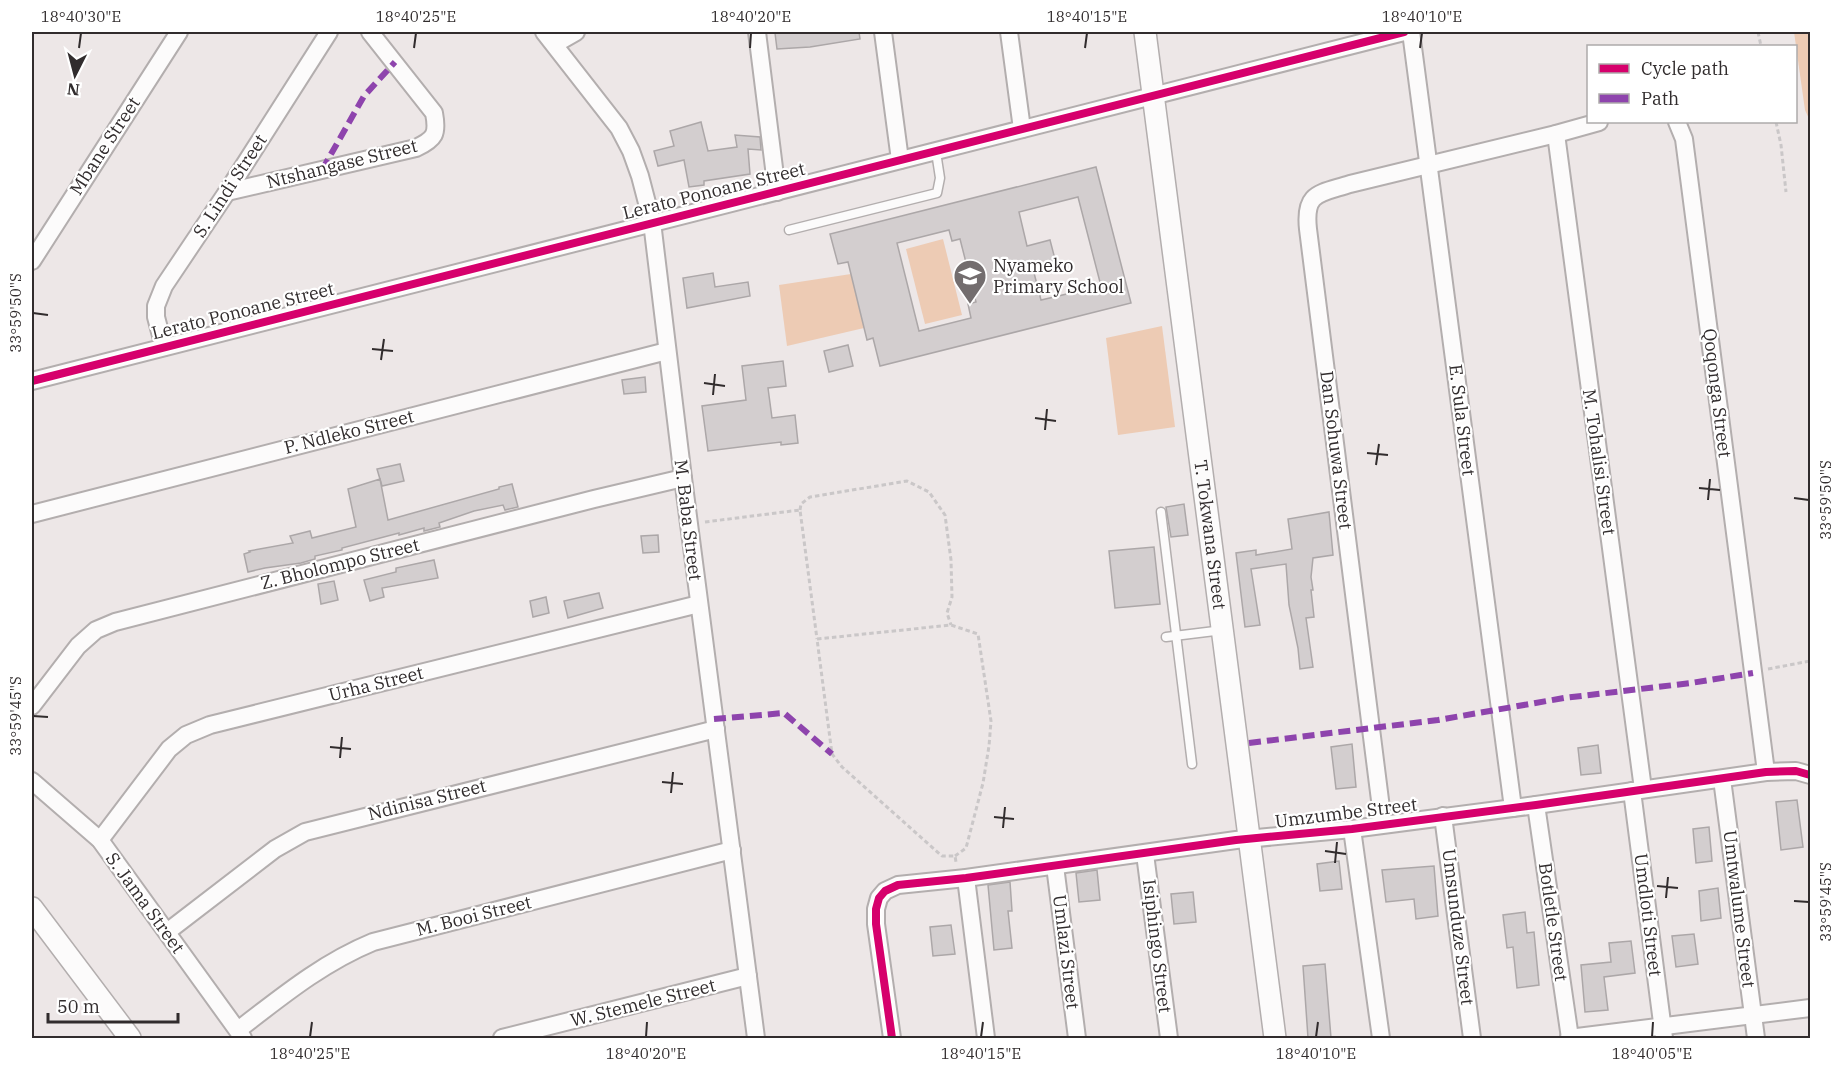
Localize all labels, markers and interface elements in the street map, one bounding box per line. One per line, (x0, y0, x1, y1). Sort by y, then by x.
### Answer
text: 18°40'30"E (41, 7, 121, 26)
text: 18°40'25"E (376, 7, 456, 26)
text: 18°40'20"E (711, 7, 791, 26)
text: 18°40'15"E (1047, 7, 1127, 26)
text: 18°40'10"E (1382, 7, 1462, 26)
north arrow (45, 45, 105, 105)
legend (1587, 45, 1797, 123)
text: Cycle path (1641, 57, 1729, 80)
text: N (66, 79, 81, 101)
text: Path (1641, 87, 1679, 110)
street label: Mbane Street (64, 92, 145, 199)
street label: S. Lindi Street (188, 130, 272, 242)
street label: Ntshangase Street (264, 134, 420, 193)
street label: Lerato Ponoane Street (620, 157, 808, 224)
place label: Nyameko Primary School (993, 254, 1124, 298)
school or university icon: Nyameko Primary School (952, 258, 988, 305)
text: 33°59'50"S (6, 273, 25, 353)
street label: Lerato Ponoane Street (149, 277, 337, 344)
street label: Qoqonga Street (1698, 327, 1737, 459)
street label: E. Sula Street (1444, 363, 1481, 477)
street label: Dan Sohuwa Street (1315, 369, 1358, 531)
street label: M. Tohalisi Street (1578, 387, 1621, 536)
street label: P. Ndleko Street (282, 404, 416, 459)
street label: M. Baba Street (670, 458, 707, 582)
street label: T. Tokwana Street (1189, 459, 1232, 611)
text: 33°59'50"S (1816, 460, 1835, 540)
street label: Z. Bholompo Street (258, 533, 422, 594)
street label: Urha Street (326, 661, 426, 706)
text: 33°59'45"S (6, 676, 25, 756)
street label: Ndinisa Street (365, 774, 488, 825)
street label: Umzumbe Street (1273, 792, 1418, 833)
street label: Umtwalume Street (1718, 829, 1761, 989)
street label: Umsunduze Street (1438, 847, 1479, 1006)
street label: S. Jama Street (101, 848, 190, 958)
street label: Umdloti Street (1630, 852, 1667, 978)
street label: Botletle Street (1534, 861, 1573, 983)
text: 33°59'45"S (1816, 862, 1835, 942)
street label: Isiphingo Street (1138, 878, 1177, 1014)
street label: M. Booi Street (414, 890, 534, 941)
street label: Umlazi Street (1048, 893, 1085, 1010)
street label: W. Stemele Street (568, 973, 718, 1032)
scale bar (48, 986, 178, 1024)
text: 50 m (57, 995, 100, 1018)
text: 18°40'25"E (270, 1044, 350, 1063)
text: 18°40'20"E (606, 1044, 686, 1063)
text: 18°40'15"E (941, 1044, 1021, 1063)
text: 18°40'10"E (1276, 1044, 1356, 1063)
text: 18°40'05"E (1612, 1044, 1692, 1063)

